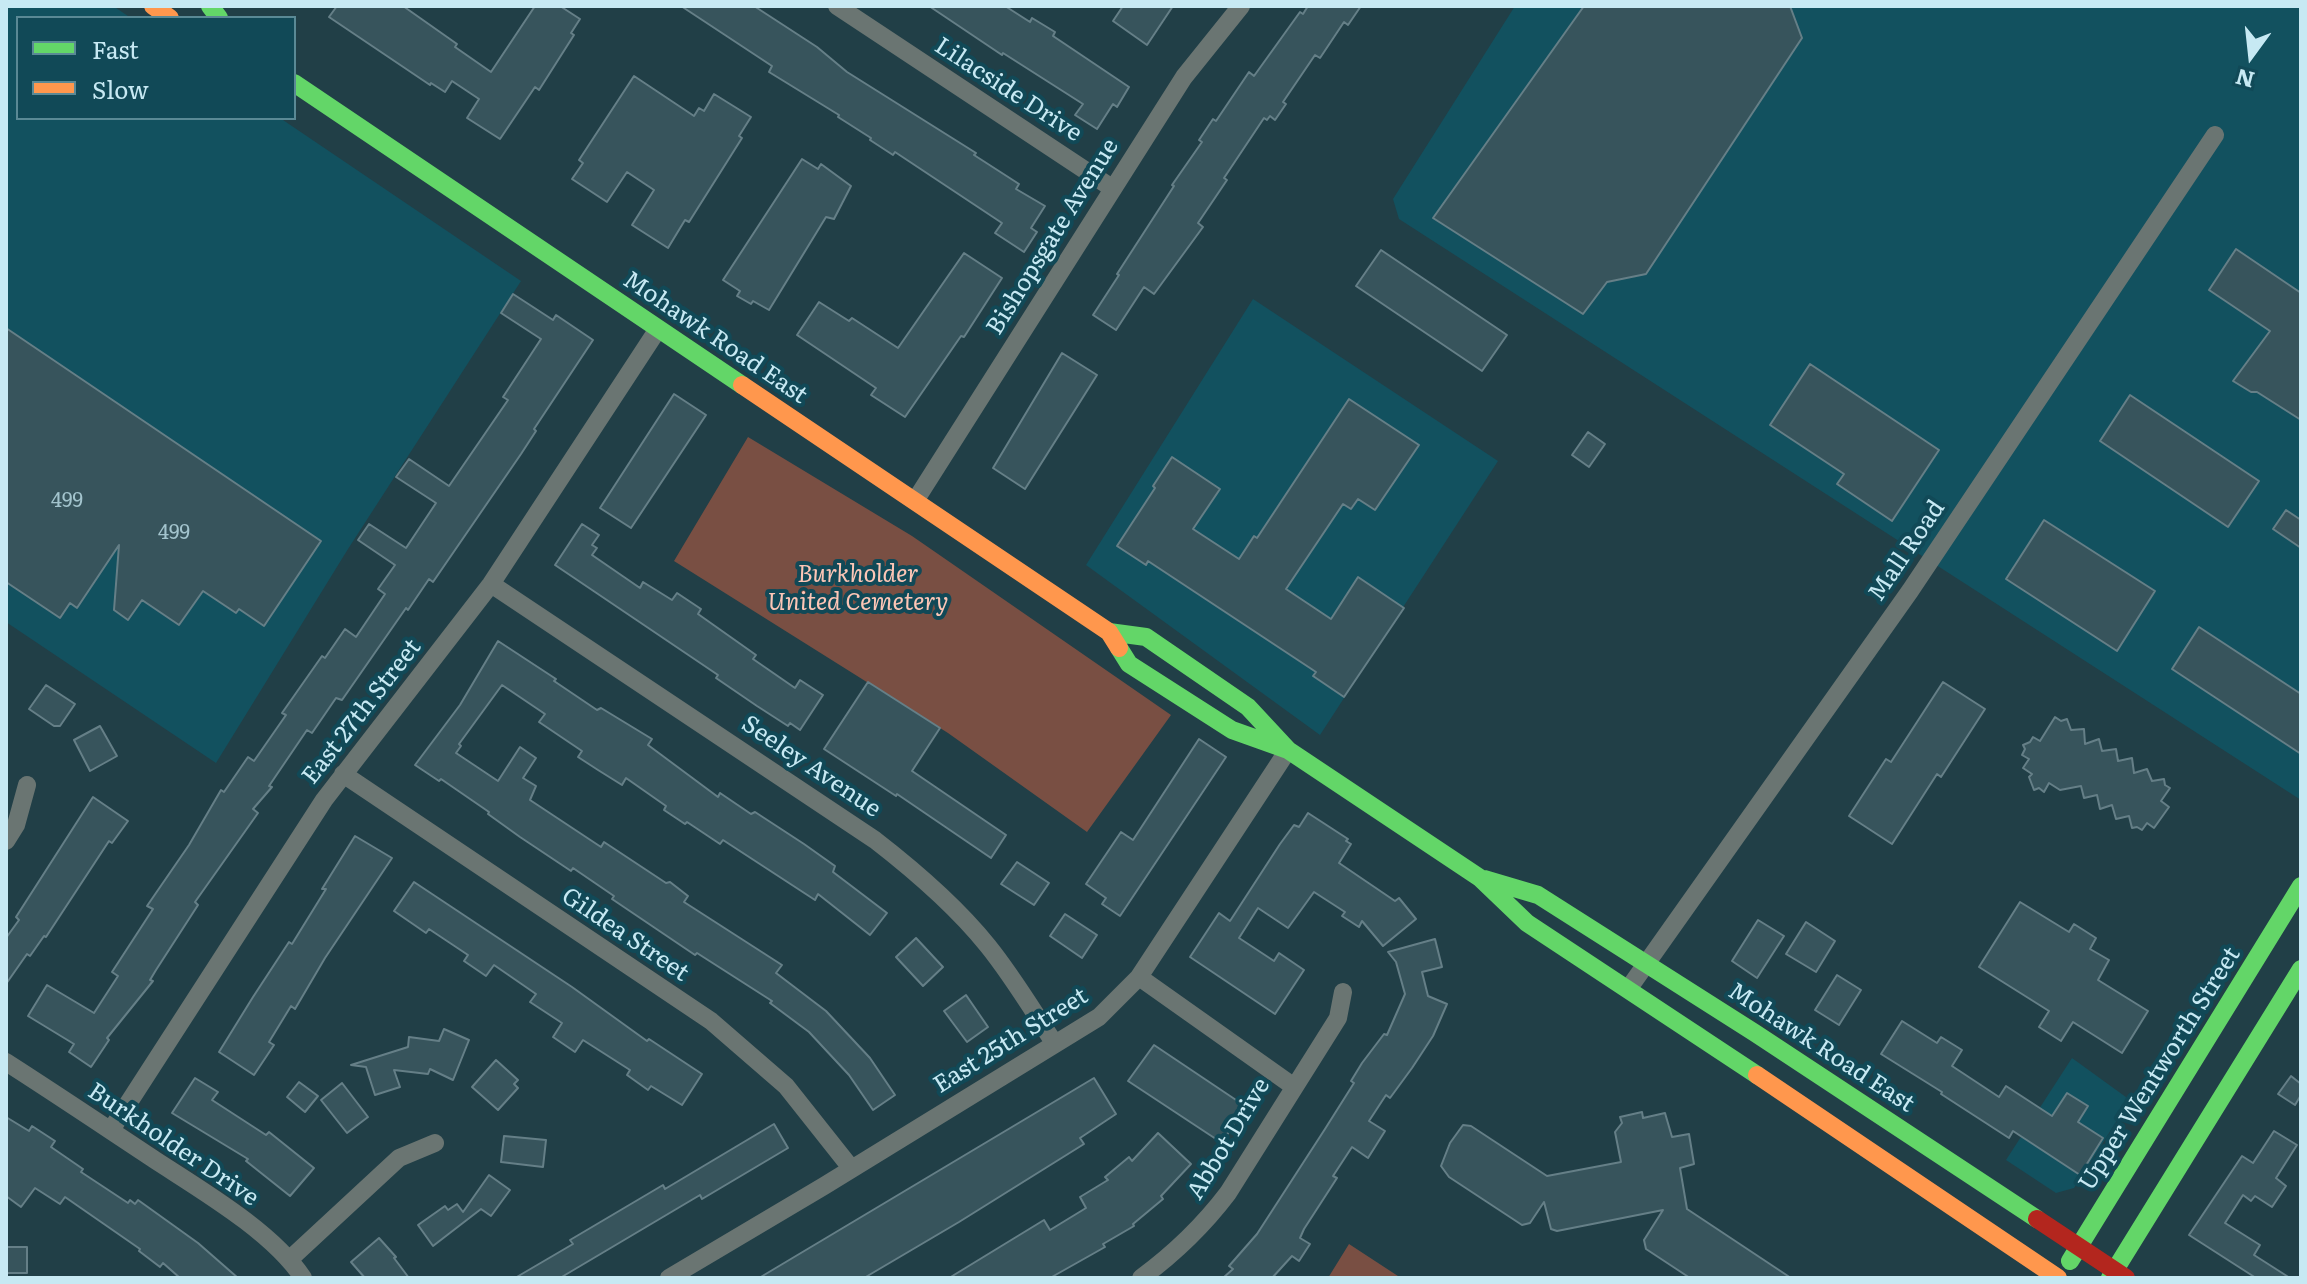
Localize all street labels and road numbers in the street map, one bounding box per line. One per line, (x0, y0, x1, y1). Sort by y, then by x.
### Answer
street label: Lilacside Drive (929, 32, 1087, 148)
street label: Bishopsgate Avenue (981, 134, 1125, 340)
street label: Mohawk Road East (617, 266, 813, 410)
street label: Mall Road (1863, 495, 1951, 607)
street label: East 27th Street (296, 634, 428, 790)
street label: Seeley Avenue (736, 710, 886, 824)
street label: Gildea Street (556, 882, 694, 988)
street label: Upper Wentworth Street (2073, 942, 2247, 1196)
street label: Mohawk Road East (1723, 977, 1919, 1119)
street label: East 25th Street (929, 982, 1093, 1100)
street label: Abbot Drive (1181, 1073, 1277, 1205)
street label: Burkholder Drive (82, 1077, 264, 1213)

